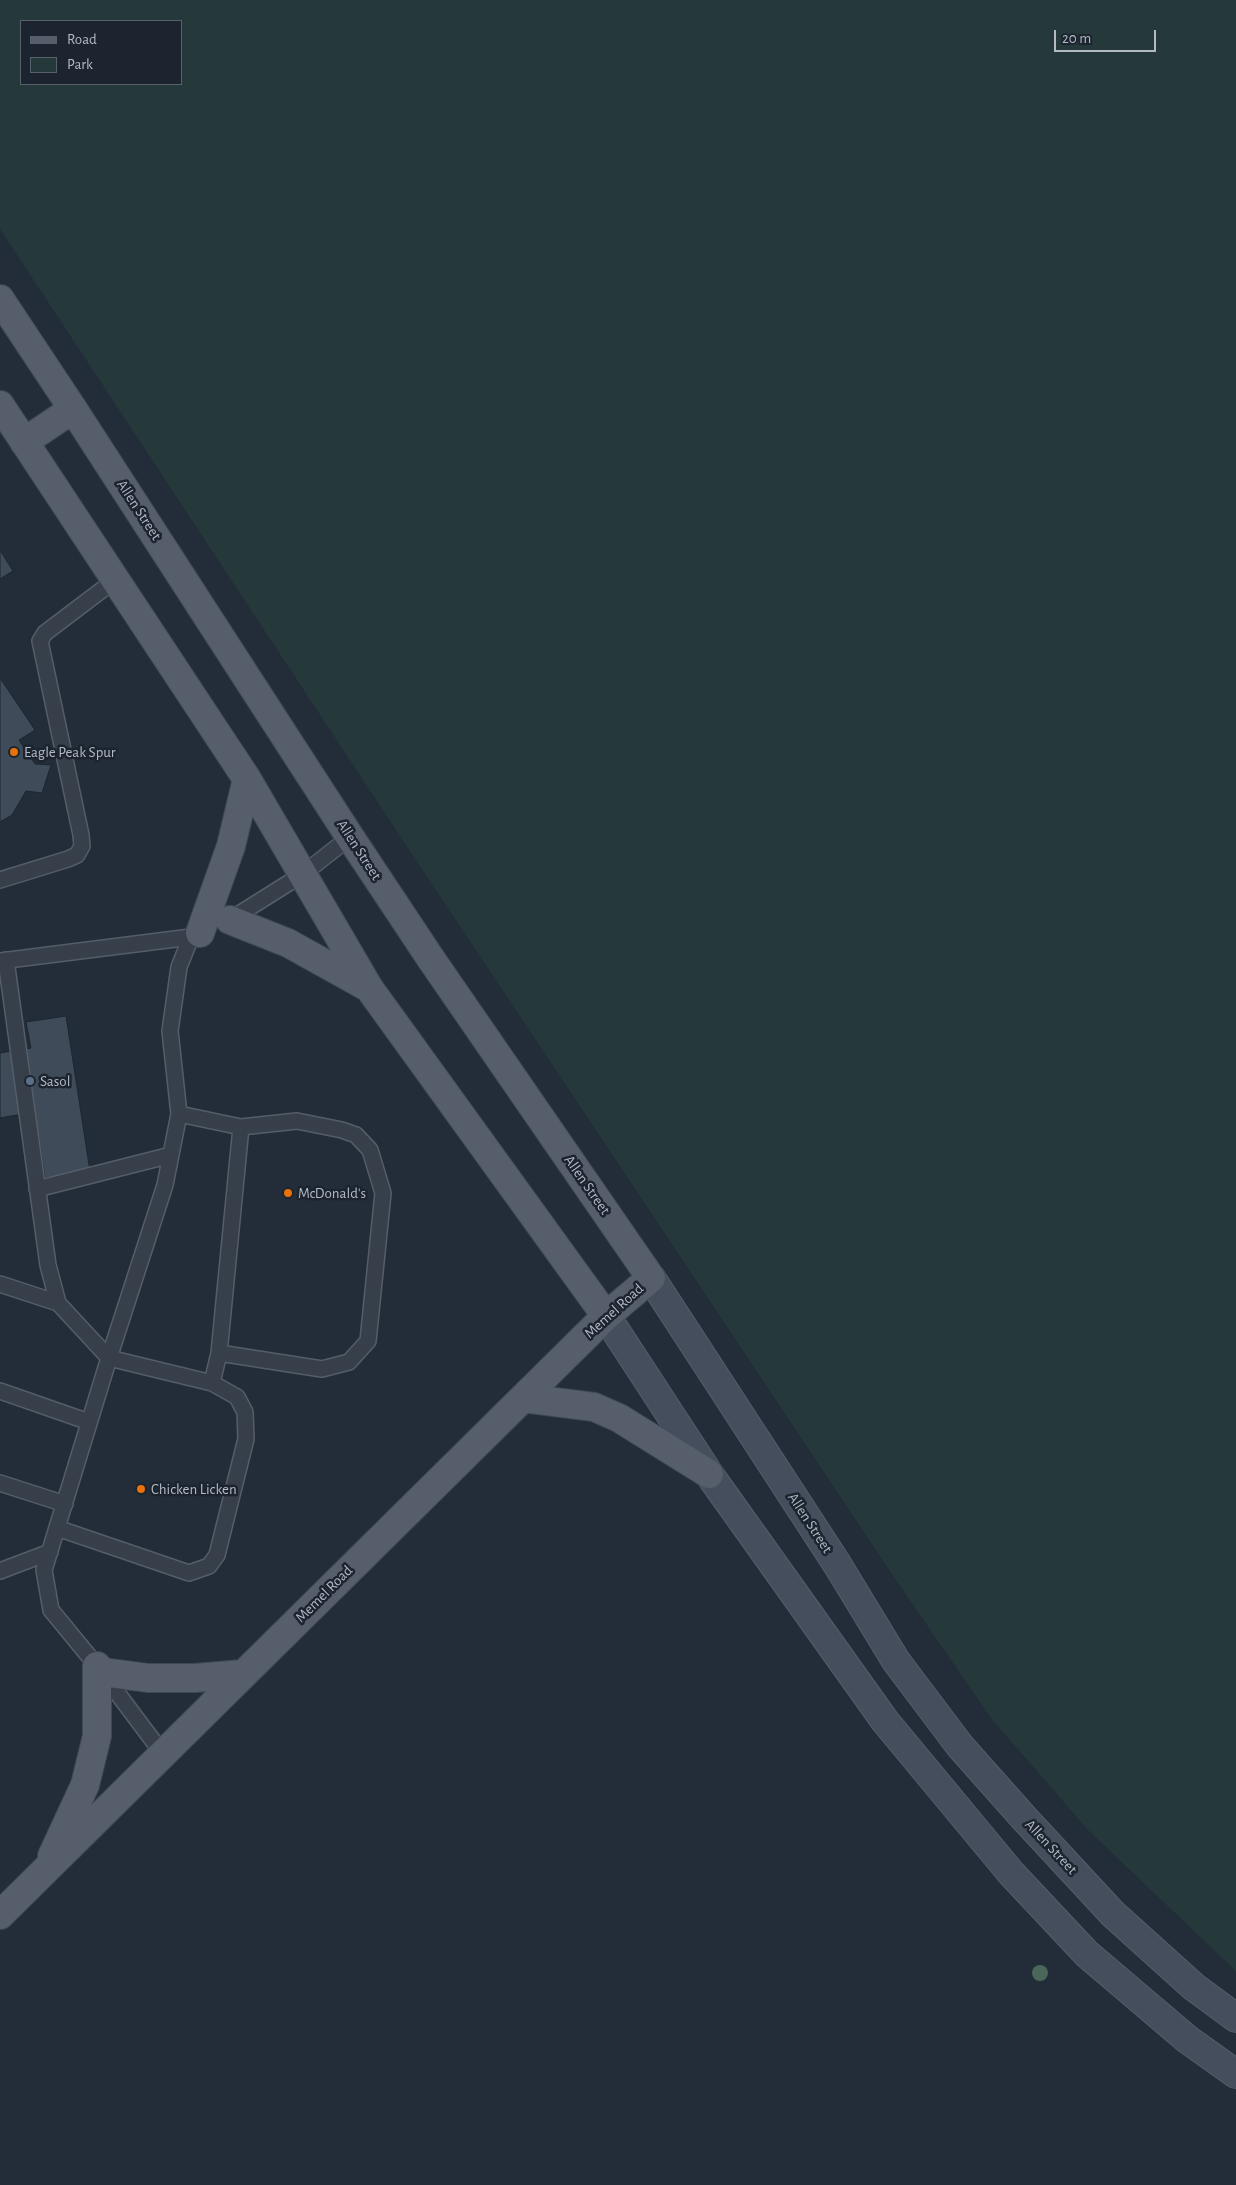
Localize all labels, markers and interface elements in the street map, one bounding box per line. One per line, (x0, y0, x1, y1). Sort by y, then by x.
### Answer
legend (20, 20, 182, 85)
scale bar (1056, 20, 1158, 52)
text: 20 m (1062, 31, 1091, 46)
text: Road (67, 32, 97, 47)
text: Park (67, 57, 93, 72)
street label: Allen Street (113, 476, 165, 544)
place label: Eagle Peak Spur (24, 743, 116, 761)
marker: Eagle Peak Spur (8, 746, 20, 758)
street label: Allen Street (333, 816, 385, 884)
place label: Sasol (40, 1072, 70, 1090)
marker: Sasol (24, 1075, 36, 1087)
street label: Allen Street (560, 1152, 614, 1218)
place label: McDonald's (298, 1184, 366, 1202)
marker: McDonald's (282, 1187, 294, 1199)
street label: Memel Road (581, 1280, 647, 1342)
place label: Chicken Licken (151, 1480, 237, 1498)
marker: Chicken Licken (135, 1483, 147, 1495)
street label: Allen Street (784, 1489, 836, 1557)
street label: Memel Road (292, 1562, 356, 1626)
street label: Allen Street (1021, 1816, 1081, 1878)

